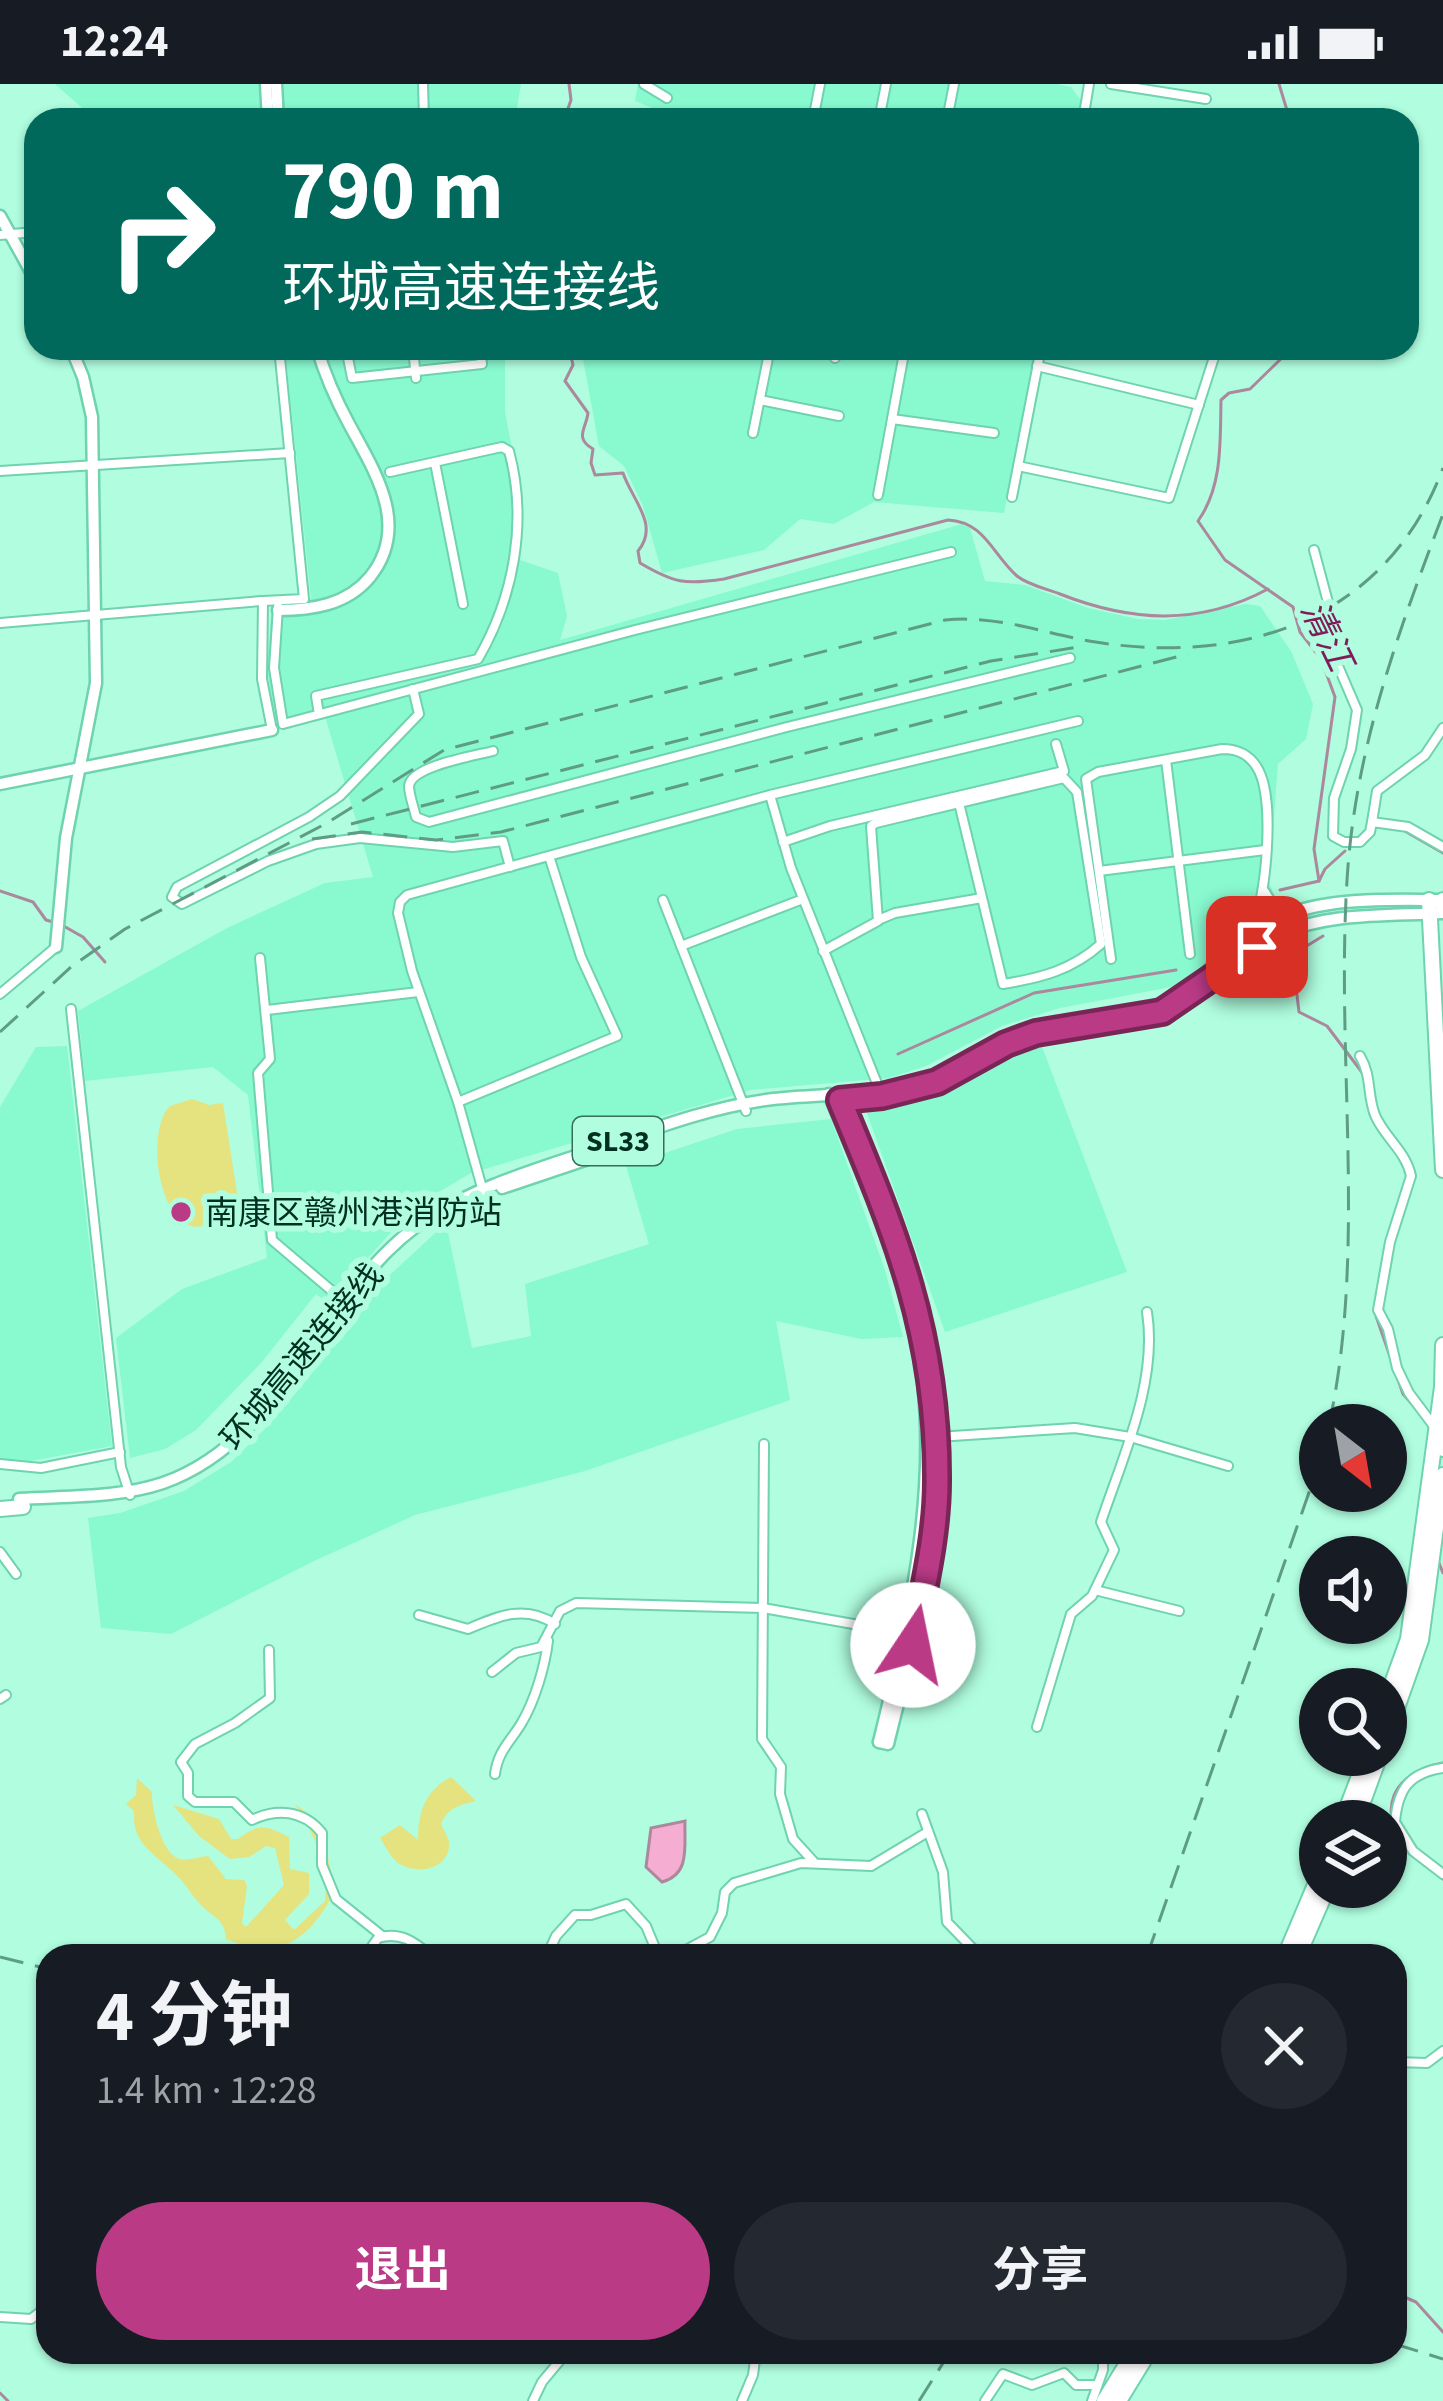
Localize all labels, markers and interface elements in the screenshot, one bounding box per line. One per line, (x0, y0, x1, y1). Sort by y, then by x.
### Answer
text: 12:24 (60, 10, 169, 74)
text: 790 m (282, 132, 504, 252)
icon: right (84, 156, 240, 312)
text: 环城高速连接线 (282, 251, 660, 328)
water label: 清江 (1288, 592, 1367, 683)
pin (1206, 896, 1308, 998)
icon: arrive (1224, 914, 1290, 980)
road number: SL33 (573, 1117, 663, 1165)
place label: 南康区赣州港消防站 (205, 1190, 502, 1237)
marker: 南康区赣州港消防站 (168, 1199, 194, 1225)
street label: 环城高速连接线 (210, 1253, 394, 1461)
north arrow (1299, 1404, 1407, 1512)
map controls (1299, 1404, 1407, 1908)
button: sound (1299, 1536, 1407, 1644)
position arrow (850, 1582, 976, 1708)
button: search (1299, 1668, 1407, 1776)
button: layers (1299, 1800, 1407, 1908)
text: 4 分钟 (96, 1966, 292, 2069)
button: close (1221, 1983, 1347, 2109)
text: 1.4 km · 12:28 (96, 2063, 316, 2119)
button: 退出 (96, 2202, 710, 2340)
button: 分享 (734, 2202, 1347, 2340)

